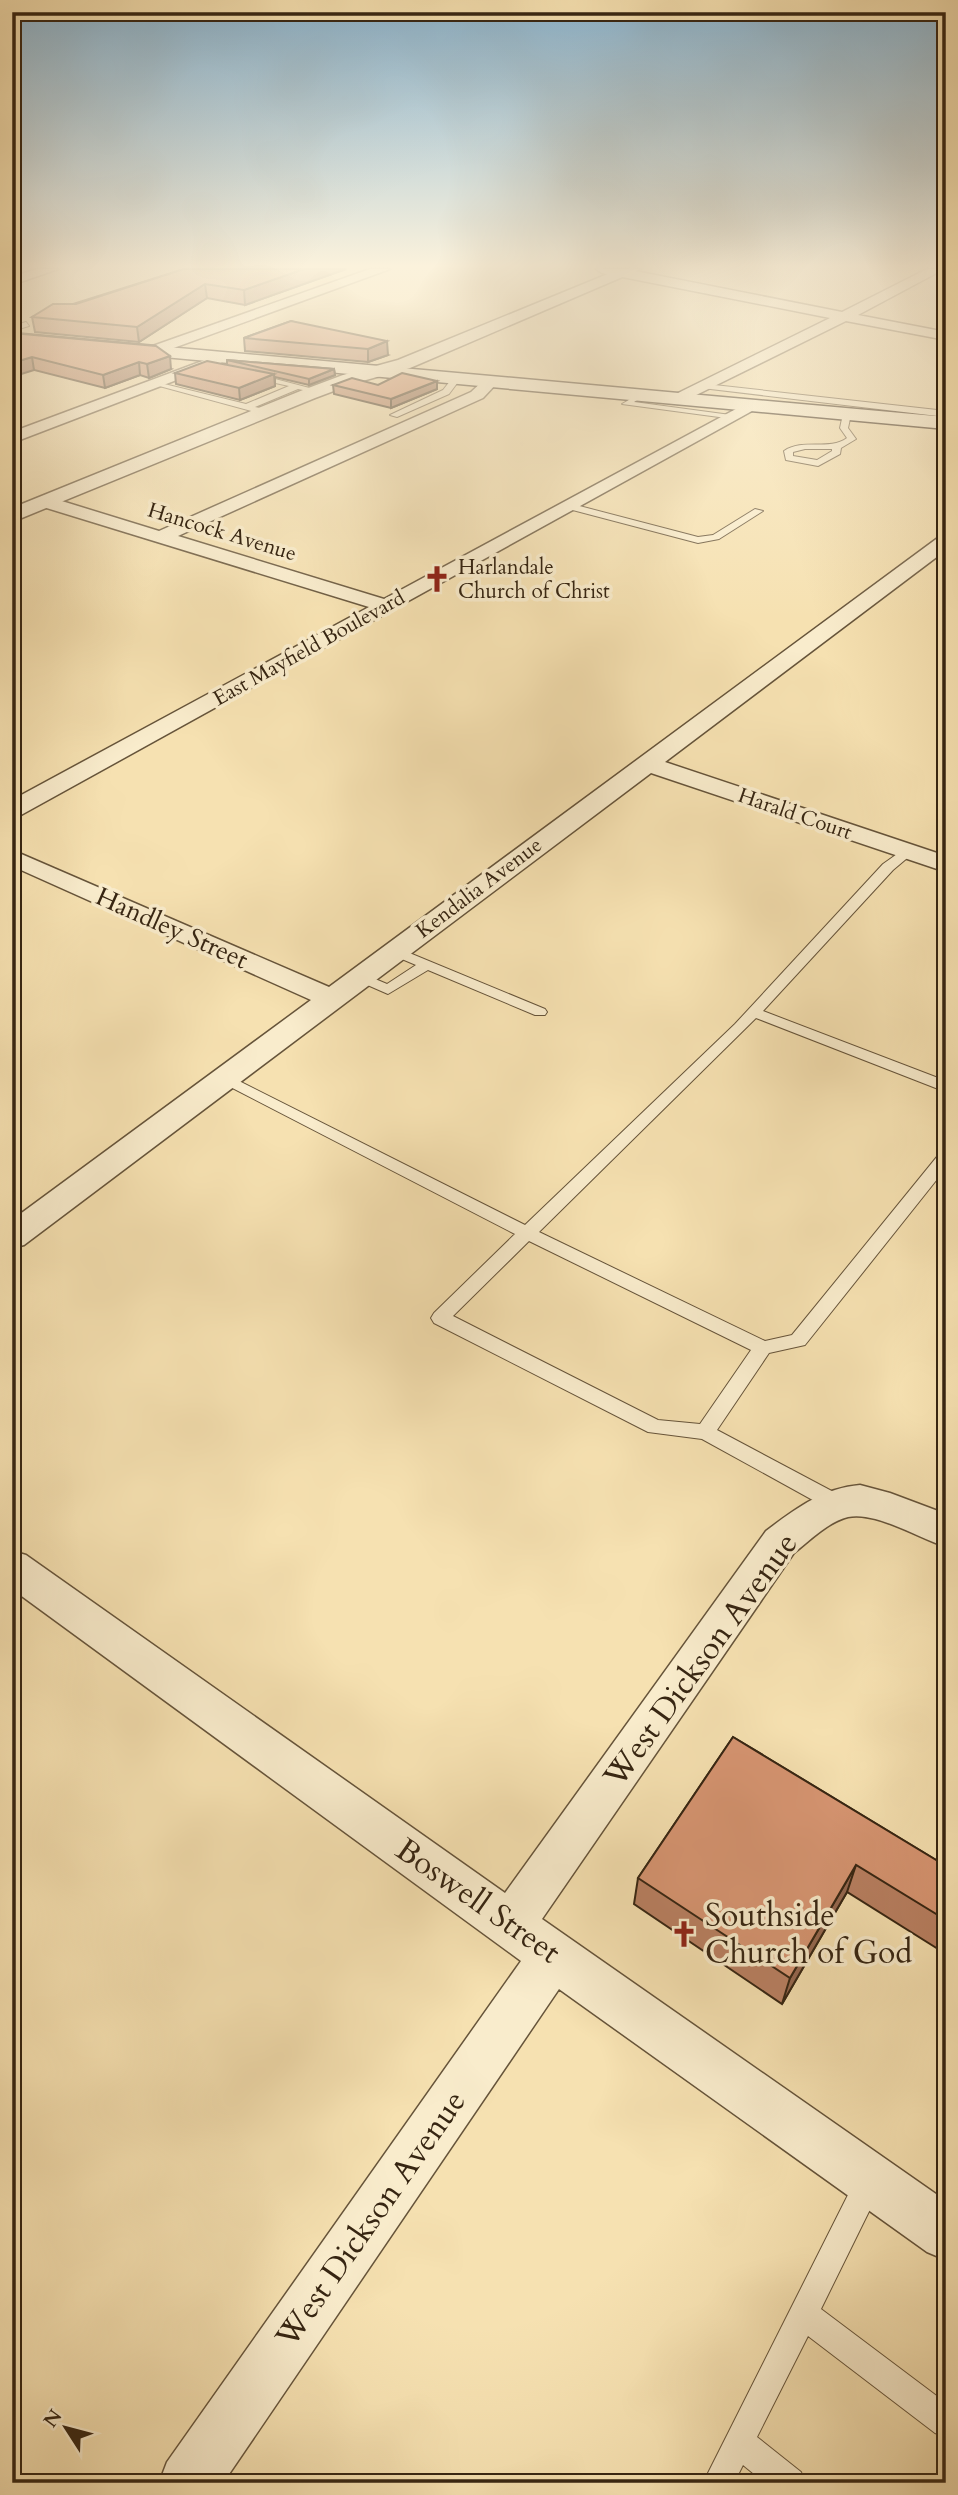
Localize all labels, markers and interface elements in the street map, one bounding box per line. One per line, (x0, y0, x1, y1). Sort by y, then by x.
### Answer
street label: Hancock Avenue (144, 496, 300, 568)
place label: Harlandale Church of Christ (458, 553, 610, 606)
church icon: Harlandale Church of Christ (422, 564, 452, 594)
street label: East Mayfield Boulevard (208, 583, 410, 713)
street label: Harald Court (734, 781, 856, 847)
street label: Kendalia Avenue (410, 831, 548, 945)
street label: Handley Street (90, 879, 254, 977)
street label: West Dickson Avenue (593, 1524, 808, 1797)
street label: Boswell Street (387, 1828, 569, 1974)
place label: Southside Church of God (705, 1894, 912, 1975)
church icon: Southside Church of God (669, 1919, 699, 1949)
street label: West Dickson Avenue (265, 2082, 476, 2357)
north arrow (32, 2394, 102, 2464)
text: N (38, 2404, 69, 2433)

